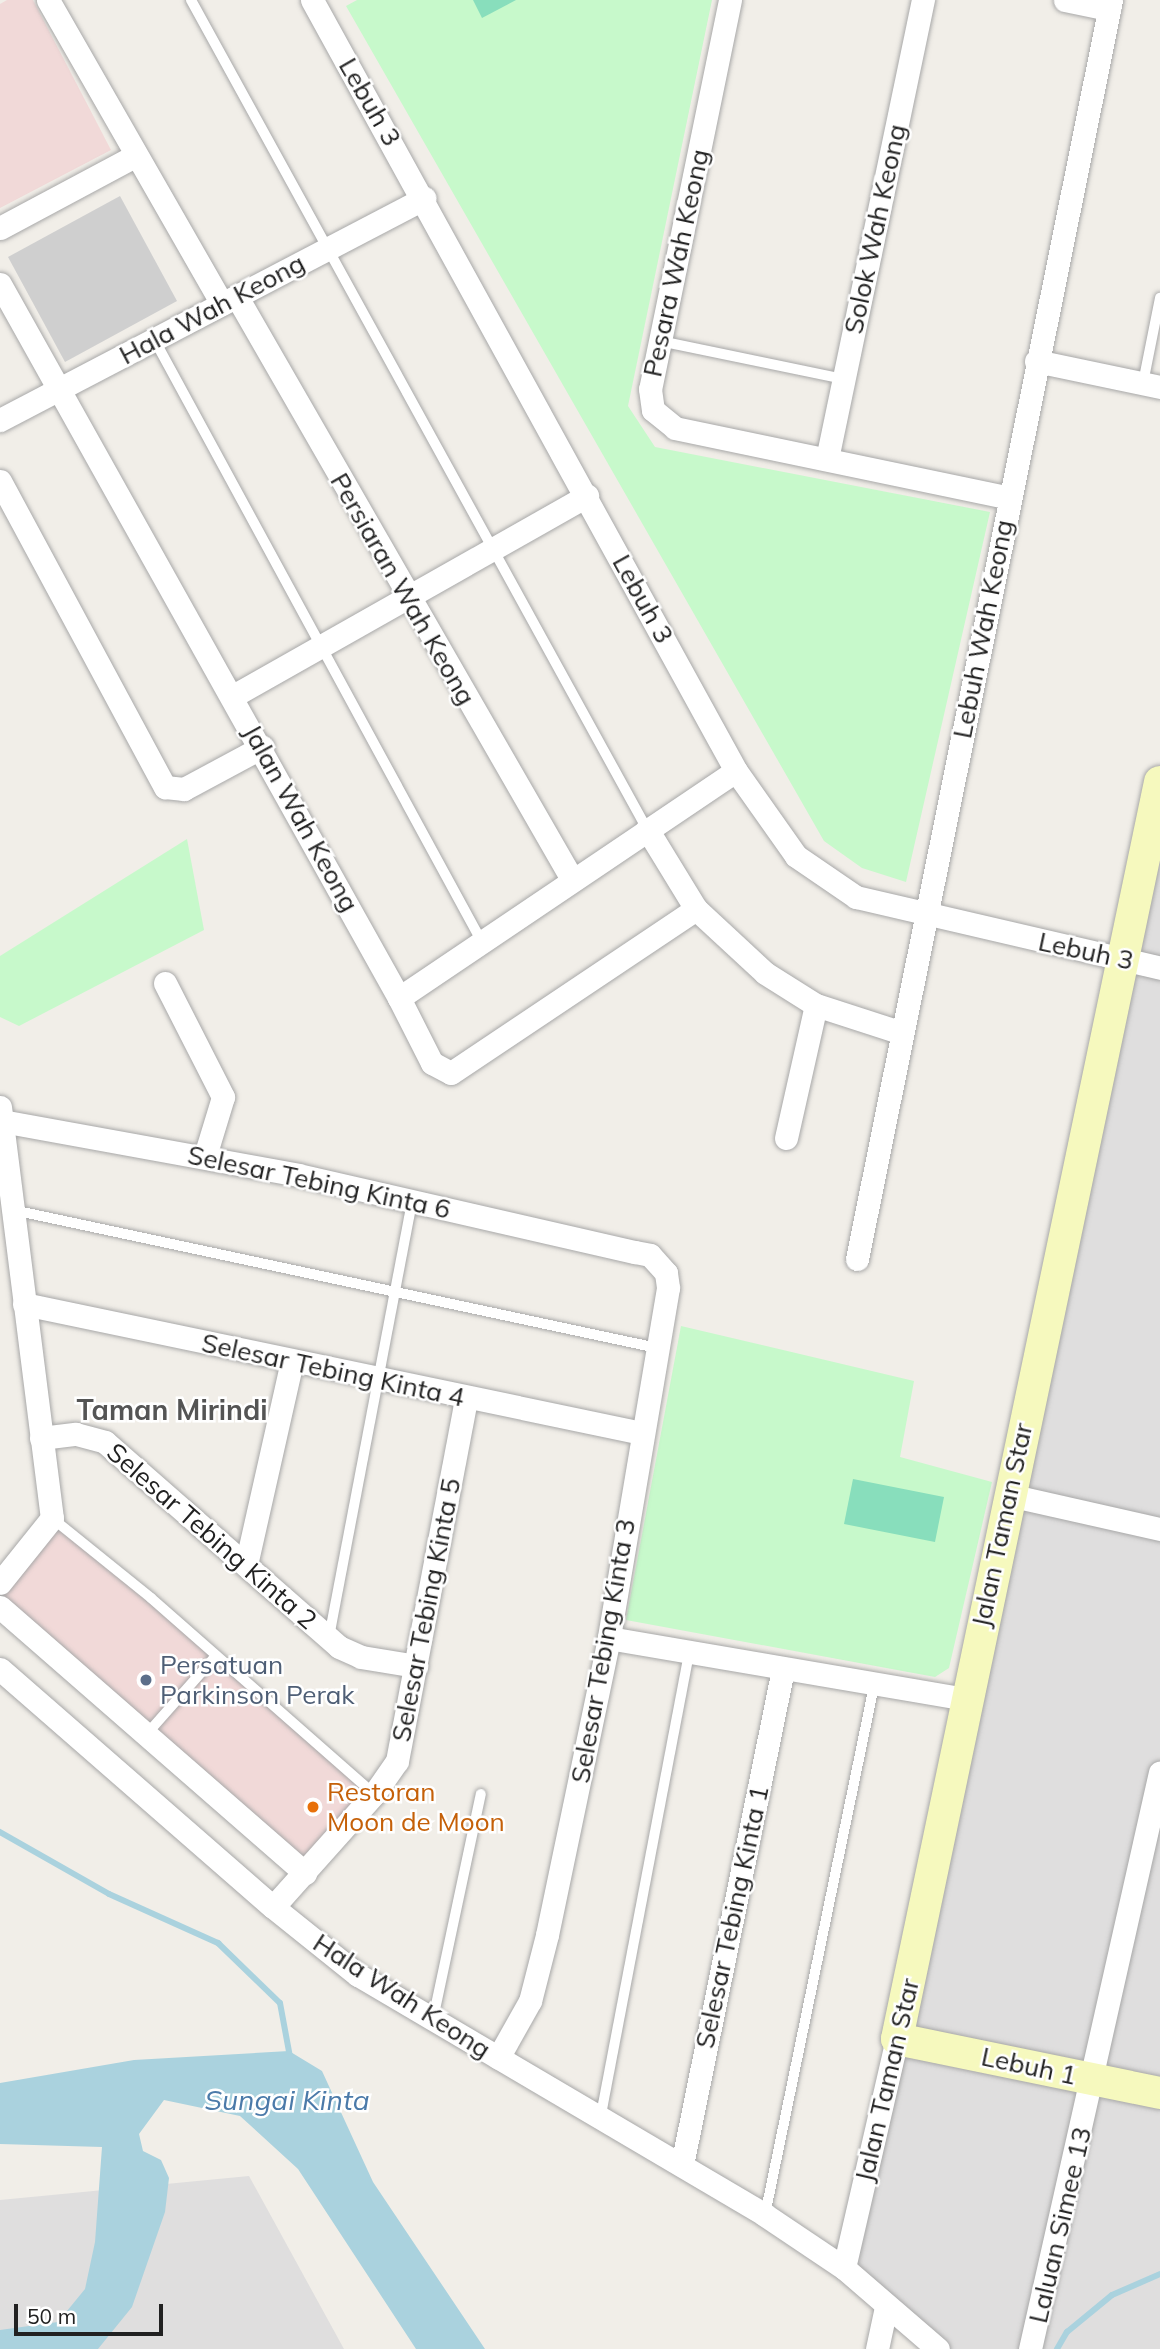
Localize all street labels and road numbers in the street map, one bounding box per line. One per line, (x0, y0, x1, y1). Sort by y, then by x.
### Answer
street label: Lebuh 3 (332, 52, 408, 152)
street label: Solok Wah Keong (838, 121, 912, 337)
street label: Pesara Wah Keong (637, 146, 715, 380)
street label: Hala Wah Keong (114, 247, 310, 371)
street label: Persiaran Wah Keong (324, 468, 482, 710)
street label: Lebuh Wah Keong (947, 517, 1019, 741)
street label: Lebuh 3 (606, 549, 680, 649)
street label: Jalan Wah Keong (237, 719, 365, 917)
street label: Lebuh 3 (1036, 926, 1136, 976)
street label: Selesar Tebing Kinta 6 (185, 1139, 453, 1225)
street label: Selesar Tebing Kinta 4 (199, 1327, 467, 1413)
street label: Jalan Taman Star (965, 1420, 1039, 1630)
street label: Selesar Tebing Kinta 2 (101, 1436, 323, 1636)
street label: Selesar Tebing Kinta 5 (385, 1476, 467, 1744)
street label: Selesar Tebing Kinta 3 (564, 1516, 642, 1786)
street label: Selesar Tebing Kinta 1 (689, 1783, 775, 2051)
street label: Hala Wah Keong (307, 1927, 497, 2065)
street label: Jalan Taman Star (848, 1975, 926, 2185)
street label: Lebuh 1 (979, 2041, 1079, 2091)
street label: Laluan Simee 13 (1022, 2124, 1098, 2326)

